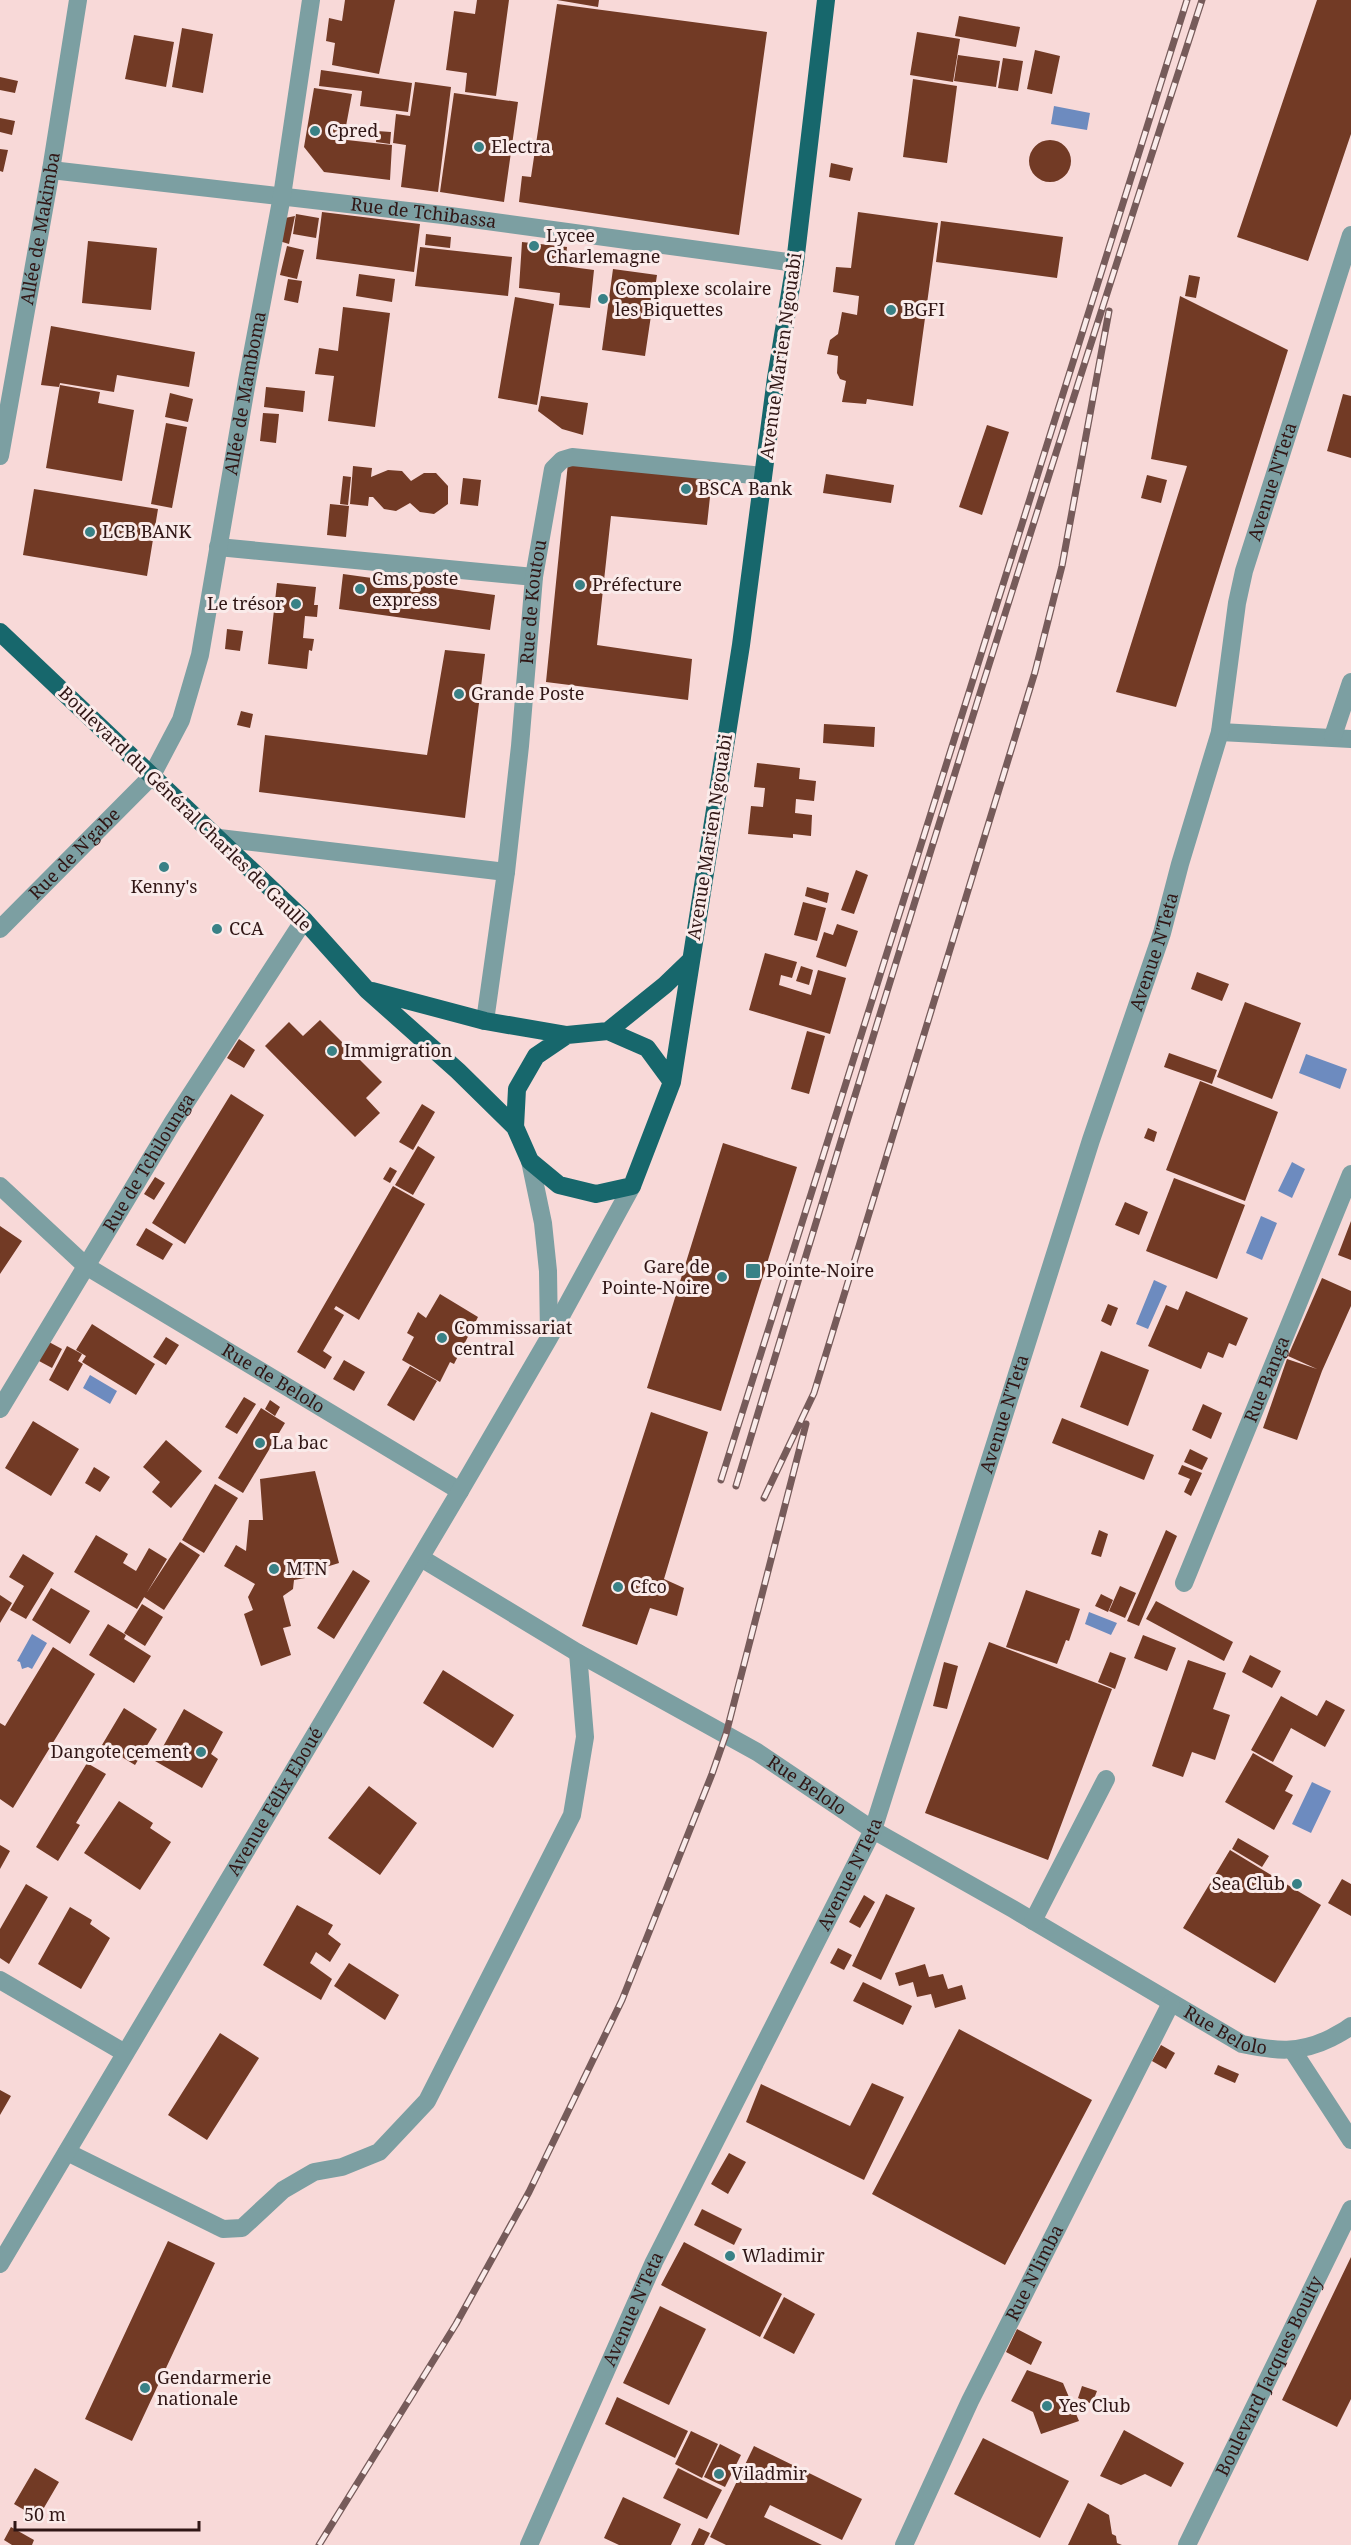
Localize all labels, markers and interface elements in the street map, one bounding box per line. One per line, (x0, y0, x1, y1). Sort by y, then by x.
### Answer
place label: Cpred (327, 118, 378, 142)
marker: Cpred (308, 124, 322, 138)
place label: Electra (491, 134, 551, 158)
marker: Electra (472, 140, 486, 154)
street label: Allée de Makimba (14, 150, 65, 307)
street label: Rue de Tchibassa (349, 191, 498, 233)
place label: Lycee Charlemagne (546, 223, 660, 268)
marker: Lycee Charlemagne (527, 239, 541, 253)
street label: Avenue Marien Ngouabi (754, 251, 806, 461)
place label: Complexe scolaire les Biquettes (615, 276, 771, 321)
marker: Complexe scolaire les Biquettes (596, 292, 610, 306)
place label: BGFI (903, 297, 945, 321)
marker: BGFI (884, 303, 898, 317)
street label: Allée de Mamboma (218, 309, 271, 477)
street label: Avenue N'Teta (1241, 419, 1302, 544)
place label: BSCA Bank (698, 476, 793, 500)
marker: BSCA Bank (679, 482, 693, 496)
place label: LCB BANK (102, 519, 192, 543)
marker: LCB BANK (83, 525, 97, 539)
street label: Rue de Koutou (514, 537, 551, 665)
place label: Cms poste express (372, 566, 458, 611)
place label: Préfecture (592, 572, 682, 596)
marker: Préfecture (573, 578, 587, 592)
marker: Cms poste express (353, 582, 367, 596)
place label: Le trésor (207, 591, 285, 615)
marker: Le trésor (289, 597, 303, 611)
street label: Boulevard du Général Charles de Gaulle (54, 681, 317, 936)
place label: Grande Poste (471, 681, 584, 705)
marker: Grande Poste (452, 687, 466, 701)
street label: Avenue Marien Ngouabi (681, 732, 737, 942)
street label: Rue de N'gabe (23, 802, 125, 904)
marker: Kenny's (157, 860, 171, 874)
place label: Kenny's (131, 874, 197, 898)
street label: Avenue N'Teta (1123, 890, 1183, 1014)
place label: CCA (229, 916, 264, 940)
marker: CCA (210, 922, 224, 936)
place label: Immigration (344, 1038, 453, 1062)
marker: Immigration (325, 1044, 339, 1058)
street label: Rue de Tchilounga (97, 1088, 200, 1236)
place label: Gare de Pointe-Noire (602, 1254, 710, 1299)
place label: Pointe-Noire (766, 1258, 874, 1282)
marker: Pointe-Noire (744, 1262, 762, 1280)
marker: Gare de Pointe-Noire (715, 1270, 729, 1284)
place label: Commissariat central (454, 1315, 572, 1360)
marker: Commissariat central (435, 1331, 449, 1345)
street label: Rue Banga (1238, 1332, 1295, 1426)
street label: Rue de Belolo (218, 1338, 330, 1418)
street label: Avenue N'Teta (974, 1351, 1033, 1476)
place label: La bac (272, 1430, 328, 1454)
marker: La bac (253, 1436, 267, 1450)
place label: MTN (286, 1556, 328, 1580)
marker: MTN (267, 1562, 281, 1576)
place label: Cfco (630, 1574, 667, 1598)
marker: Cfco (611, 1580, 625, 1594)
street label: Avenue Félix Eboué (221, 1722, 328, 1880)
place label: Dangote cement (50, 1739, 189, 1763)
marker: Dangote cement (194, 1745, 208, 1759)
street label: Rue Belolo (763, 1749, 852, 1820)
street label: Avenue N'Teta (811, 1815, 887, 1934)
place label: Sea Club (1212, 1871, 1285, 1895)
marker: Sea Club (1290, 1877, 1304, 1891)
street label: Rue Belolo (1180, 1999, 1269, 2059)
street label: Rue N'limba (999, 2220, 1068, 2325)
place label: Wladimir (742, 2243, 825, 2267)
street label: Avenue N'Teta (596, 2247, 668, 2370)
marker: Wladimir (723, 2249, 737, 2263)
street label: Boulevard Jacques Bouity (1210, 2271, 1328, 2480)
place label: Gendarmerie nationale (157, 2365, 271, 2410)
marker: Gendarmerie nationale (138, 2381, 152, 2395)
place label: Yes Club (1058, 2393, 1131, 2417)
marker: Yes Club (1040, 2399, 1054, 2413)
place label: Viladmir (731, 2461, 807, 2485)
marker: Viladmir (712, 2467, 726, 2481)
scale bar (15, 2494, 200, 2532)
text: 50 m (24, 2502, 66, 2526)

